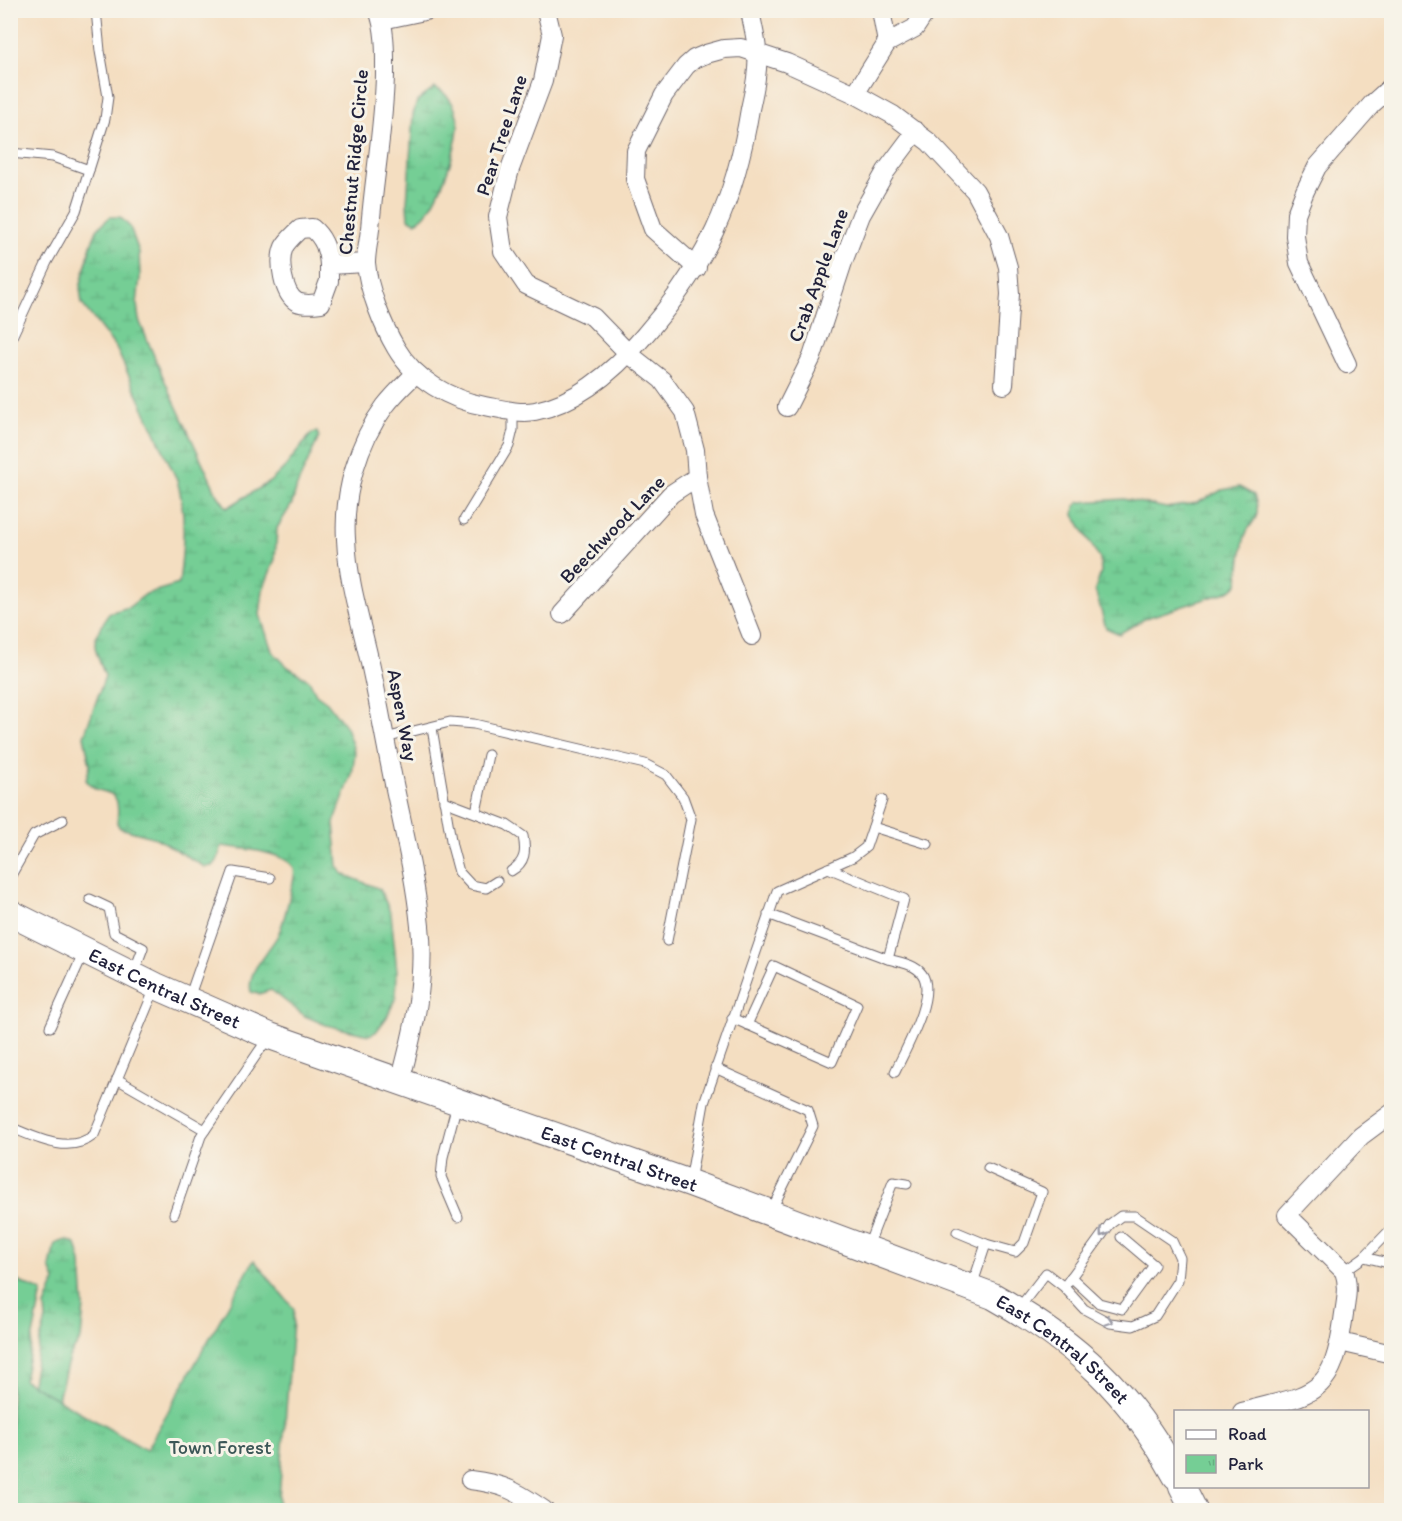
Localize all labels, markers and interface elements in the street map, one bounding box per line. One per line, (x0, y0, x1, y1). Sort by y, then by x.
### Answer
street label: Chestnut Ridge Circle (333, 68, 373, 256)
street label: Pear Tree Lane (470, 71, 532, 199)
street label: Crab Apple Lane (783, 205, 853, 345)
street label: Beechwood Lane (554, 470, 670, 588)
street label: Aspen Way (382, 667, 424, 764)
street label: East Central Street (85, 942, 244, 1034)
street label: East Central Street (538, 1120, 701, 1197)
one-way arrow (1099, 1226, 1110, 1237)
street label: East Central Street (992, 1288, 1135, 1409)
one-way arrow (1104, 1314, 1114, 1327)
legend (1174, 1410, 1369, 1488)
text: Road (1228, 1423, 1267, 1445)
park label: Town Forest (169, 1435, 272, 1459)
text: Park (1228, 1453, 1263, 1475)

